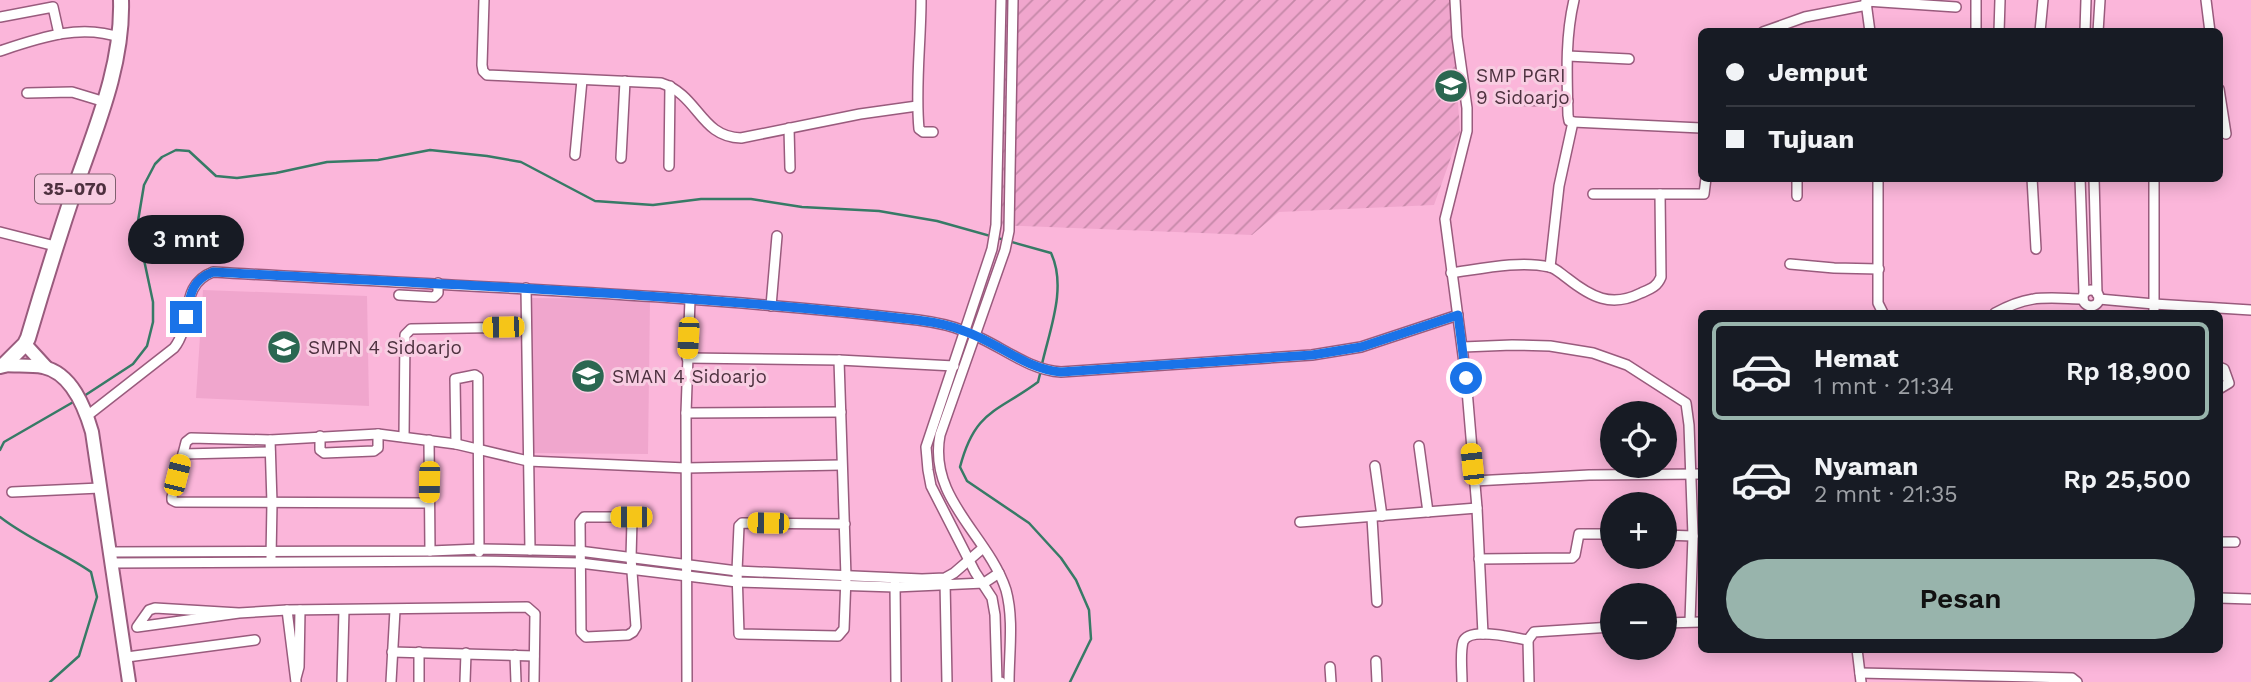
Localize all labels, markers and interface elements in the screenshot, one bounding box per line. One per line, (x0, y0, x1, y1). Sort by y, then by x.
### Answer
text: Jemput (1768, 57, 1867, 87)
place label: SMP PGRI 9 Sidoarjo (1476, 64, 1570, 109)
school or university icon: SMP PGRI 9 Sidoarjo (1432, 67, 1470, 105)
text: Tujuan (1768, 124, 1854, 154)
road number: 35-070 (35, 174, 115, 204)
callout: 3 mnt (128, 216, 244, 264)
text: 3 mnt (153, 226, 219, 253)
route end (170, 301, 202, 333)
car (482, 316, 525, 338)
car (677, 316, 700, 360)
school or university icon: SMPN 4 Sidoarjo (265, 328, 303, 366)
place label: SMPN 4 Sidoarjo (308, 336, 462, 359)
icon: car (1730, 340, 1793, 403)
text: Hemat (1814, 343, 1899, 373)
text: Rp 18,900 (2066, 356, 2191, 386)
school or university icon: SMAN 4 Sidoarjo (569, 357, 607, 395)
route start (1450, 362, 1482, 394)
place label: SMAN 4 Sidoarjo (612, 365, 767, 388)
text: 1 mnt · 21:34 (1814, 373, 1954, 400)
map controls (1600, 401, 1677, 660)
button: locate (1600, 401, 1677, 478)
car (1460, 442, 1485, 486)
icon: car (1730, 448, 1793, 511)
text: Nyaman (1814, 451, 1918, 481)
car (162, 452, 193, 498)
car (419, 461, 440, 503)
text: Rp 25,500 (2063, 464, 2191, 494)
text: 2 mnt · 21:35 (1814, 481, 1958, 508)
button: + (1600, 492, 1677, 569)
car (611, 507, 653, 528)
car (747, 512, 790, 534)
button: Pesan (1726, 559, 2195, 639)
button: − (1600, 583, 1677, 660)

